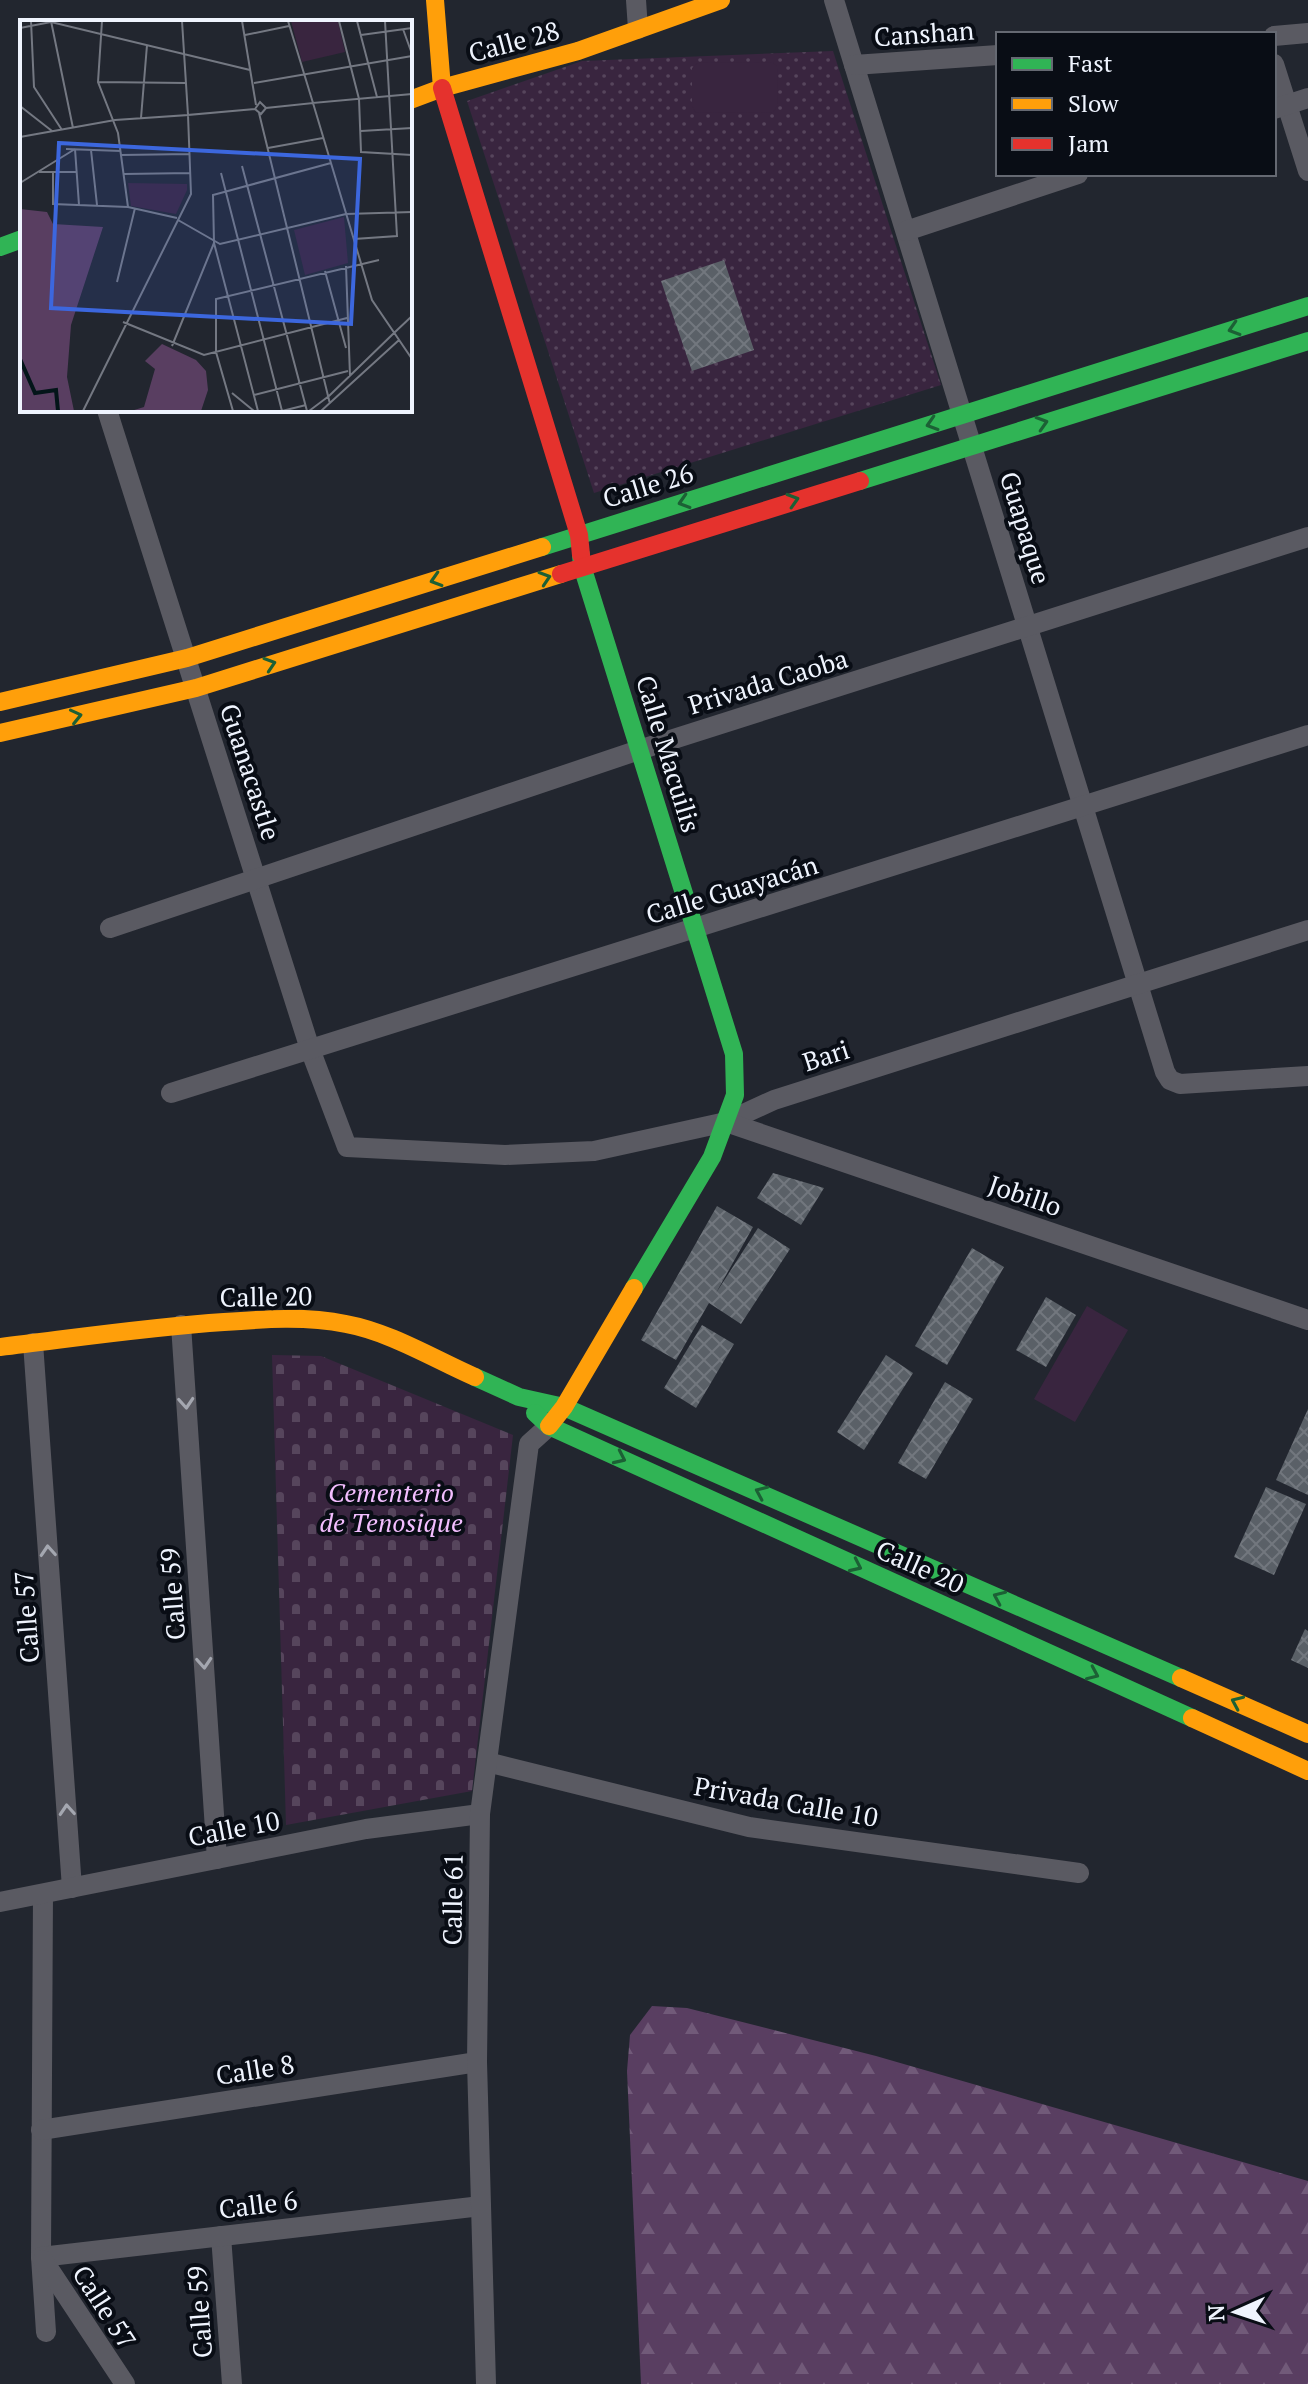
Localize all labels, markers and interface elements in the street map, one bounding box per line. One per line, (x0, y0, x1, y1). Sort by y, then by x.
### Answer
street label: Calle 28 (465, 13, 563, 69)
street label: Canshan (873, 13, 975, 53)
inset map (20, 20, 412, 412)
legend (996, 32, 1276, 176)
text: Fast (1068, 47, 1113, 79)
text: Slow (1068, 87, 1119, 119)
text: Jam (1068, 127, 1109, 159)
one-way arrow (1227, 320, 1241, 336)
one-way arrow (926, 415, 939, 431)
one-way arrow (1034, 417, 1048, 433)
street label: Calle 26 (598, 455, 697, 515)
street label: Guapaque (993, 467, 1059, 588)
one-way arrow (678, 493, 691, 509)
one-way arrow (786, 494, 800, 510)
one-way arrow (430, 570, 444, 586)
one-way arrow (537, 571, 551, 587)
street label: Privada Caoba (684, 641, 852, 721)
one-way arrow (263, 658, 277, 674)
street label: Calle Macuilis (629, 671, 709, 836)
street label: Guanacastle (213, 699, 289, 844)
one-way arrow (69, 708, 82, 725)
street label: Calle Guayacán (642, 847, 822, 931)
street label: Bari (798, 1032, 853, 1078)
street label: Jobillo (984, 1167, 1066, 1223)
street label: Calle 20 (219, 1278, 313, 1314)
one-way arrow (177, 1397, 194, 1410)
one-way arrow (611, 1449, 626, 1465)
park label: Cementerio de Tenosique (319, 1475, 463, 1539)
one-way arrow (755, 1486, 769, 1502)
street label: Calle 20 (871, 1532, 970, 1600)
one-way arrow (40, 1544, 57, 1557)
street label: Calle 59 (152, 1547, 192, 1641)
one-way arrow (848, 1557, 862, 1573)
street label: Calle 57 (6, 1570, 46, 1664)
one-way arrow (993, 1590, 1007, 1606)
one-way arrow (195, 1656, 212, 1669)
one-way arrow (1085, 1664, 1099, 1680)
one-way arrow (1231, 1696, 1245, 1712)
street label: Privada Calle 10 (692, 1768, 881, 1834)
street label: Calle 10 (185, 1802, 283, 1854)
one-way arrow (59, 1803, 76, 1816)
street label: Calle 61 (434, 1852, 470, 1946)
street label: Calle 8 (213, 2046, 296, 2092)
street label: Calle 6 (217, 2182, 299, 2226)
street label: Calle 57 (65, 2258, 144, 2355)
street label: Calle 59 (179, 2265, 219, 2359)
north arrow (1196, 2272, 1276, 2352)
text: N (1201, 2304, 1230, 2322)

